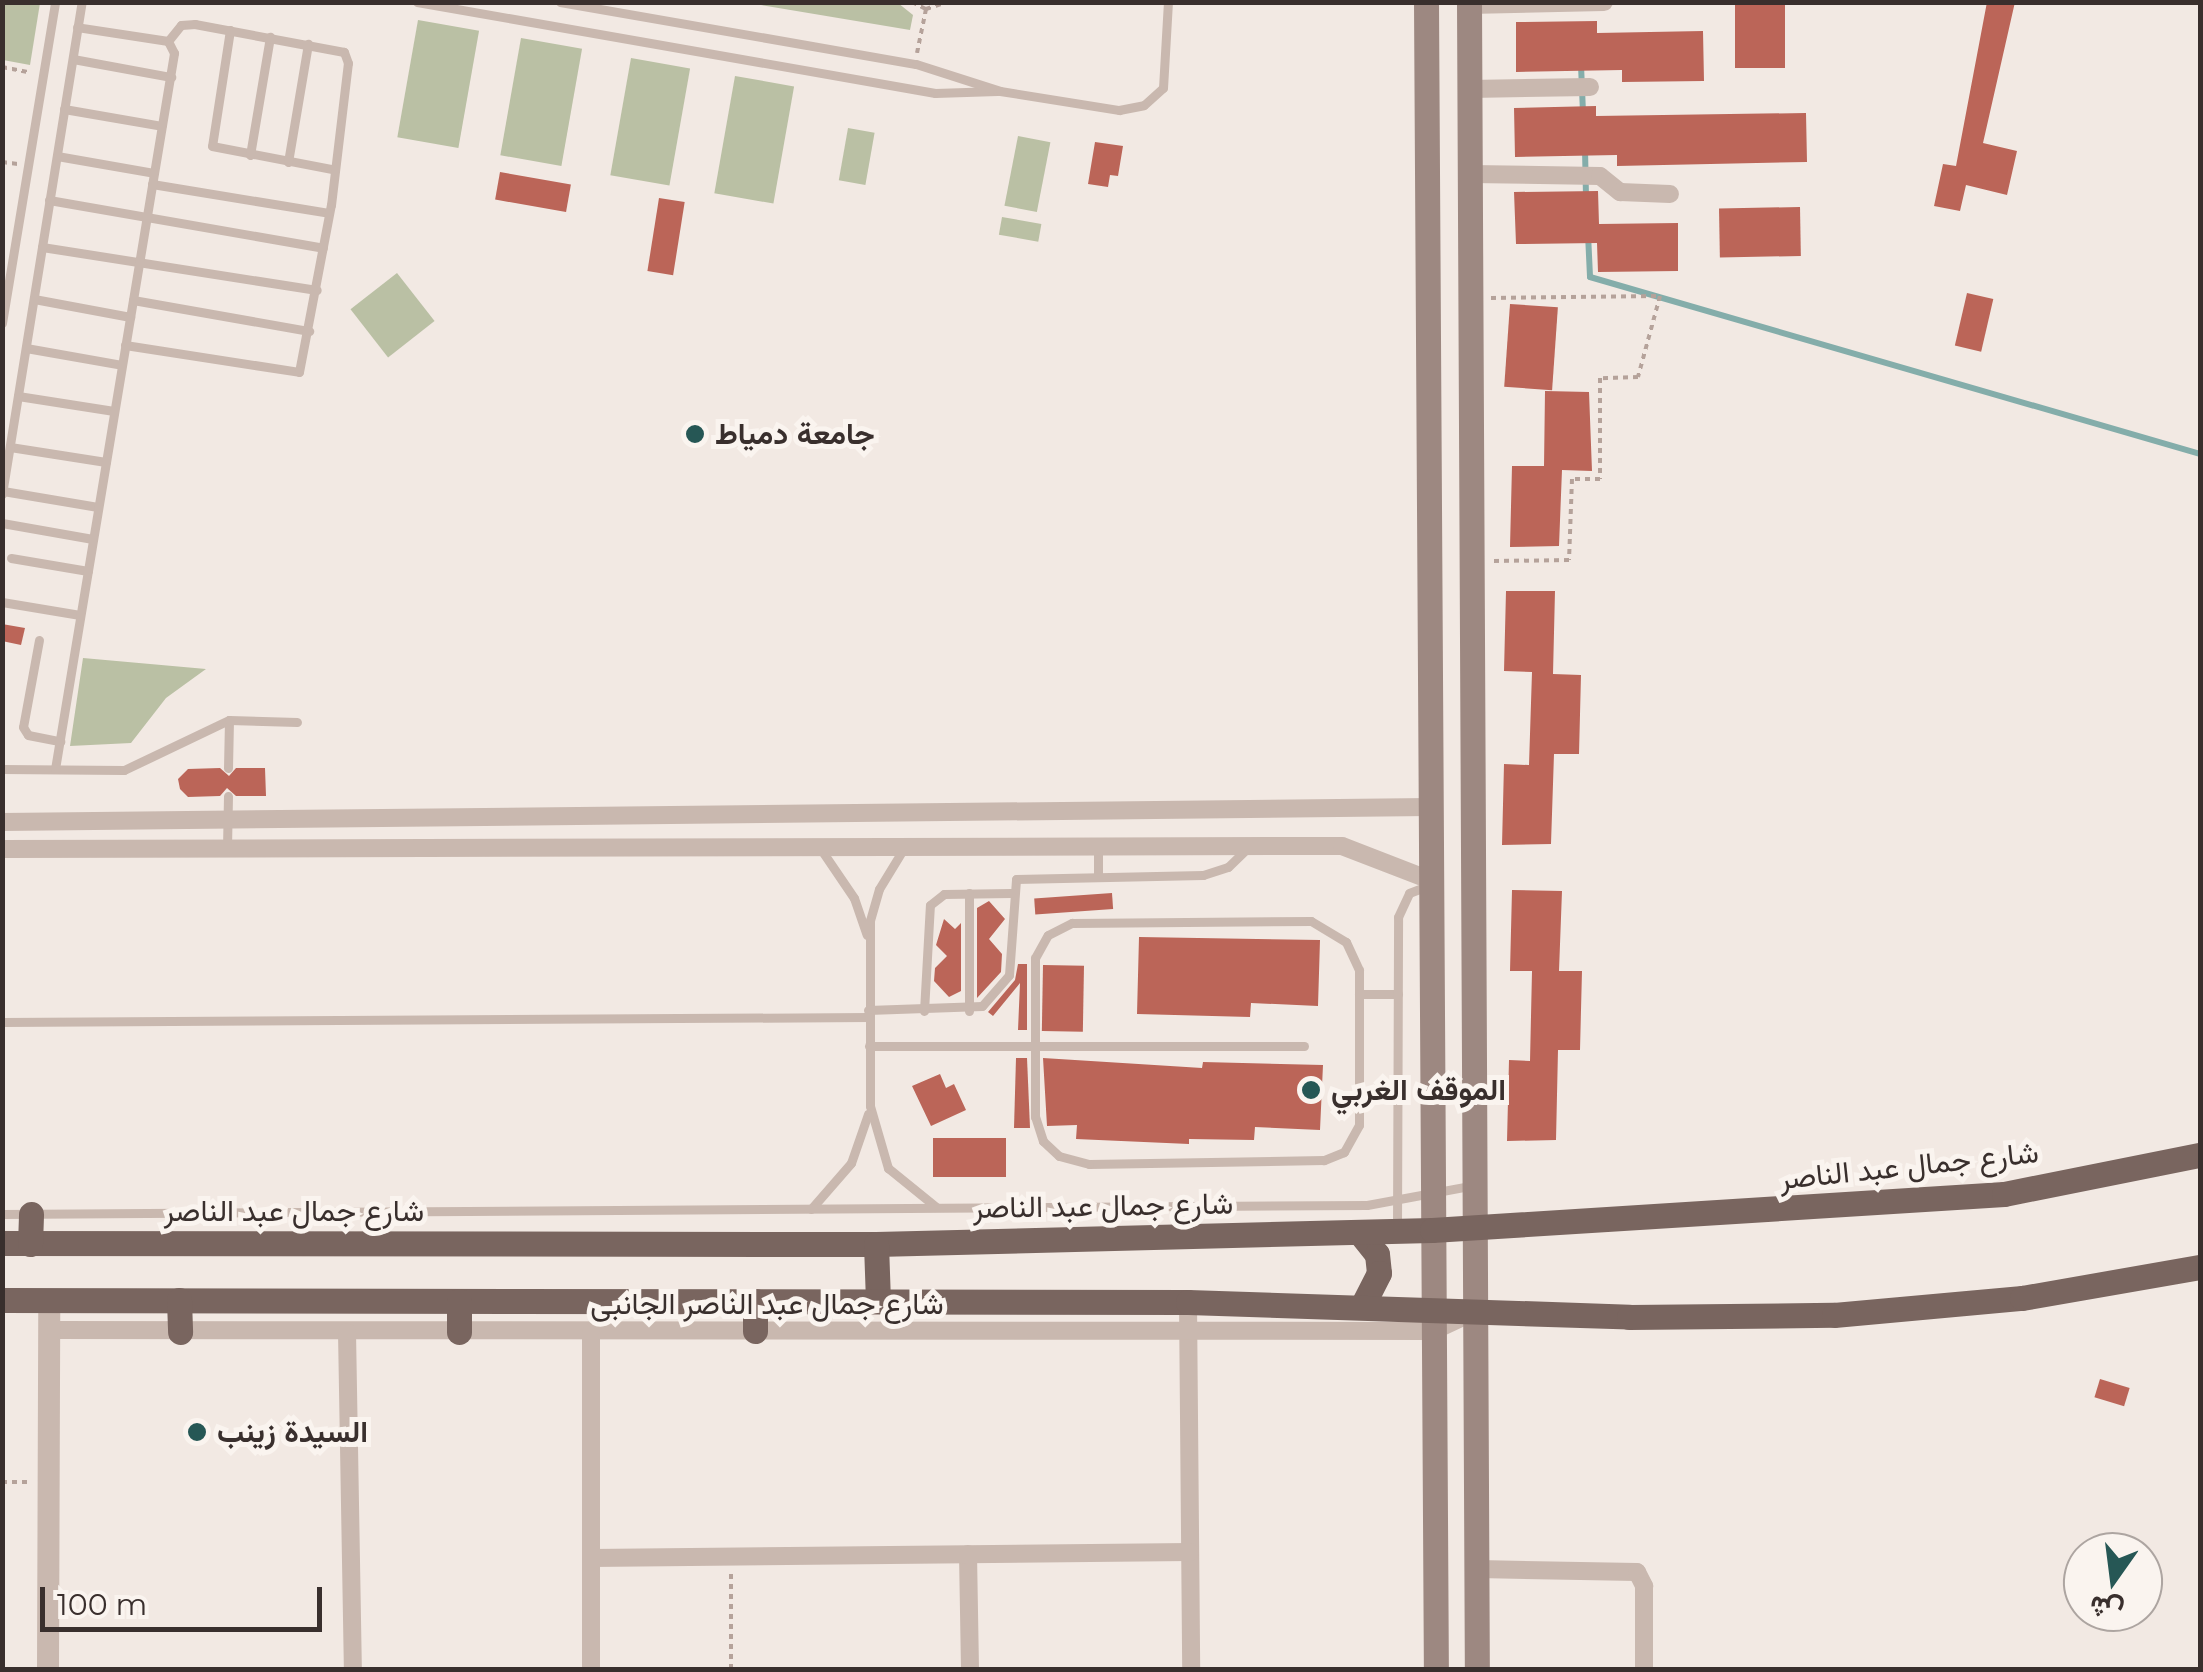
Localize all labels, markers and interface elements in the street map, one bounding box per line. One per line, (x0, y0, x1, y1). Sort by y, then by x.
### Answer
place label: جامعة دمياط (715, 416, 875, 452)
marker: جامعة دمياط (684, 423, 706, 445)
place label: الموقف الغربي (1331, 1072, 1506, 1108)
marker: الموقف الغربي (1300, 1079, 1322, 1101)
street label: شارع جمال عبد الناصر (1778, 1134, 2040, 1198)
street label: شارع جمال عبد الناصر (972, 1186, 1234, 1226)
street label: شارع جمال عبد الناصر (164, 1193, 424, 1229)
street label: شارع جمال عبد الناصر الجانبى (590, 1286, 944, 1322)
place label: السيدة زينب (217, 1414, 368, 1450)
marker: السيدة زينب (186, 1421, 208, 1443)
north arrow (2063, 1532, 2163, 1632)
scale bar (45, 1567, 328, 1629)
text: 100 m (57, 1586, 147, 1623)
text: ش (2086, 1589, 2127, 1630)

